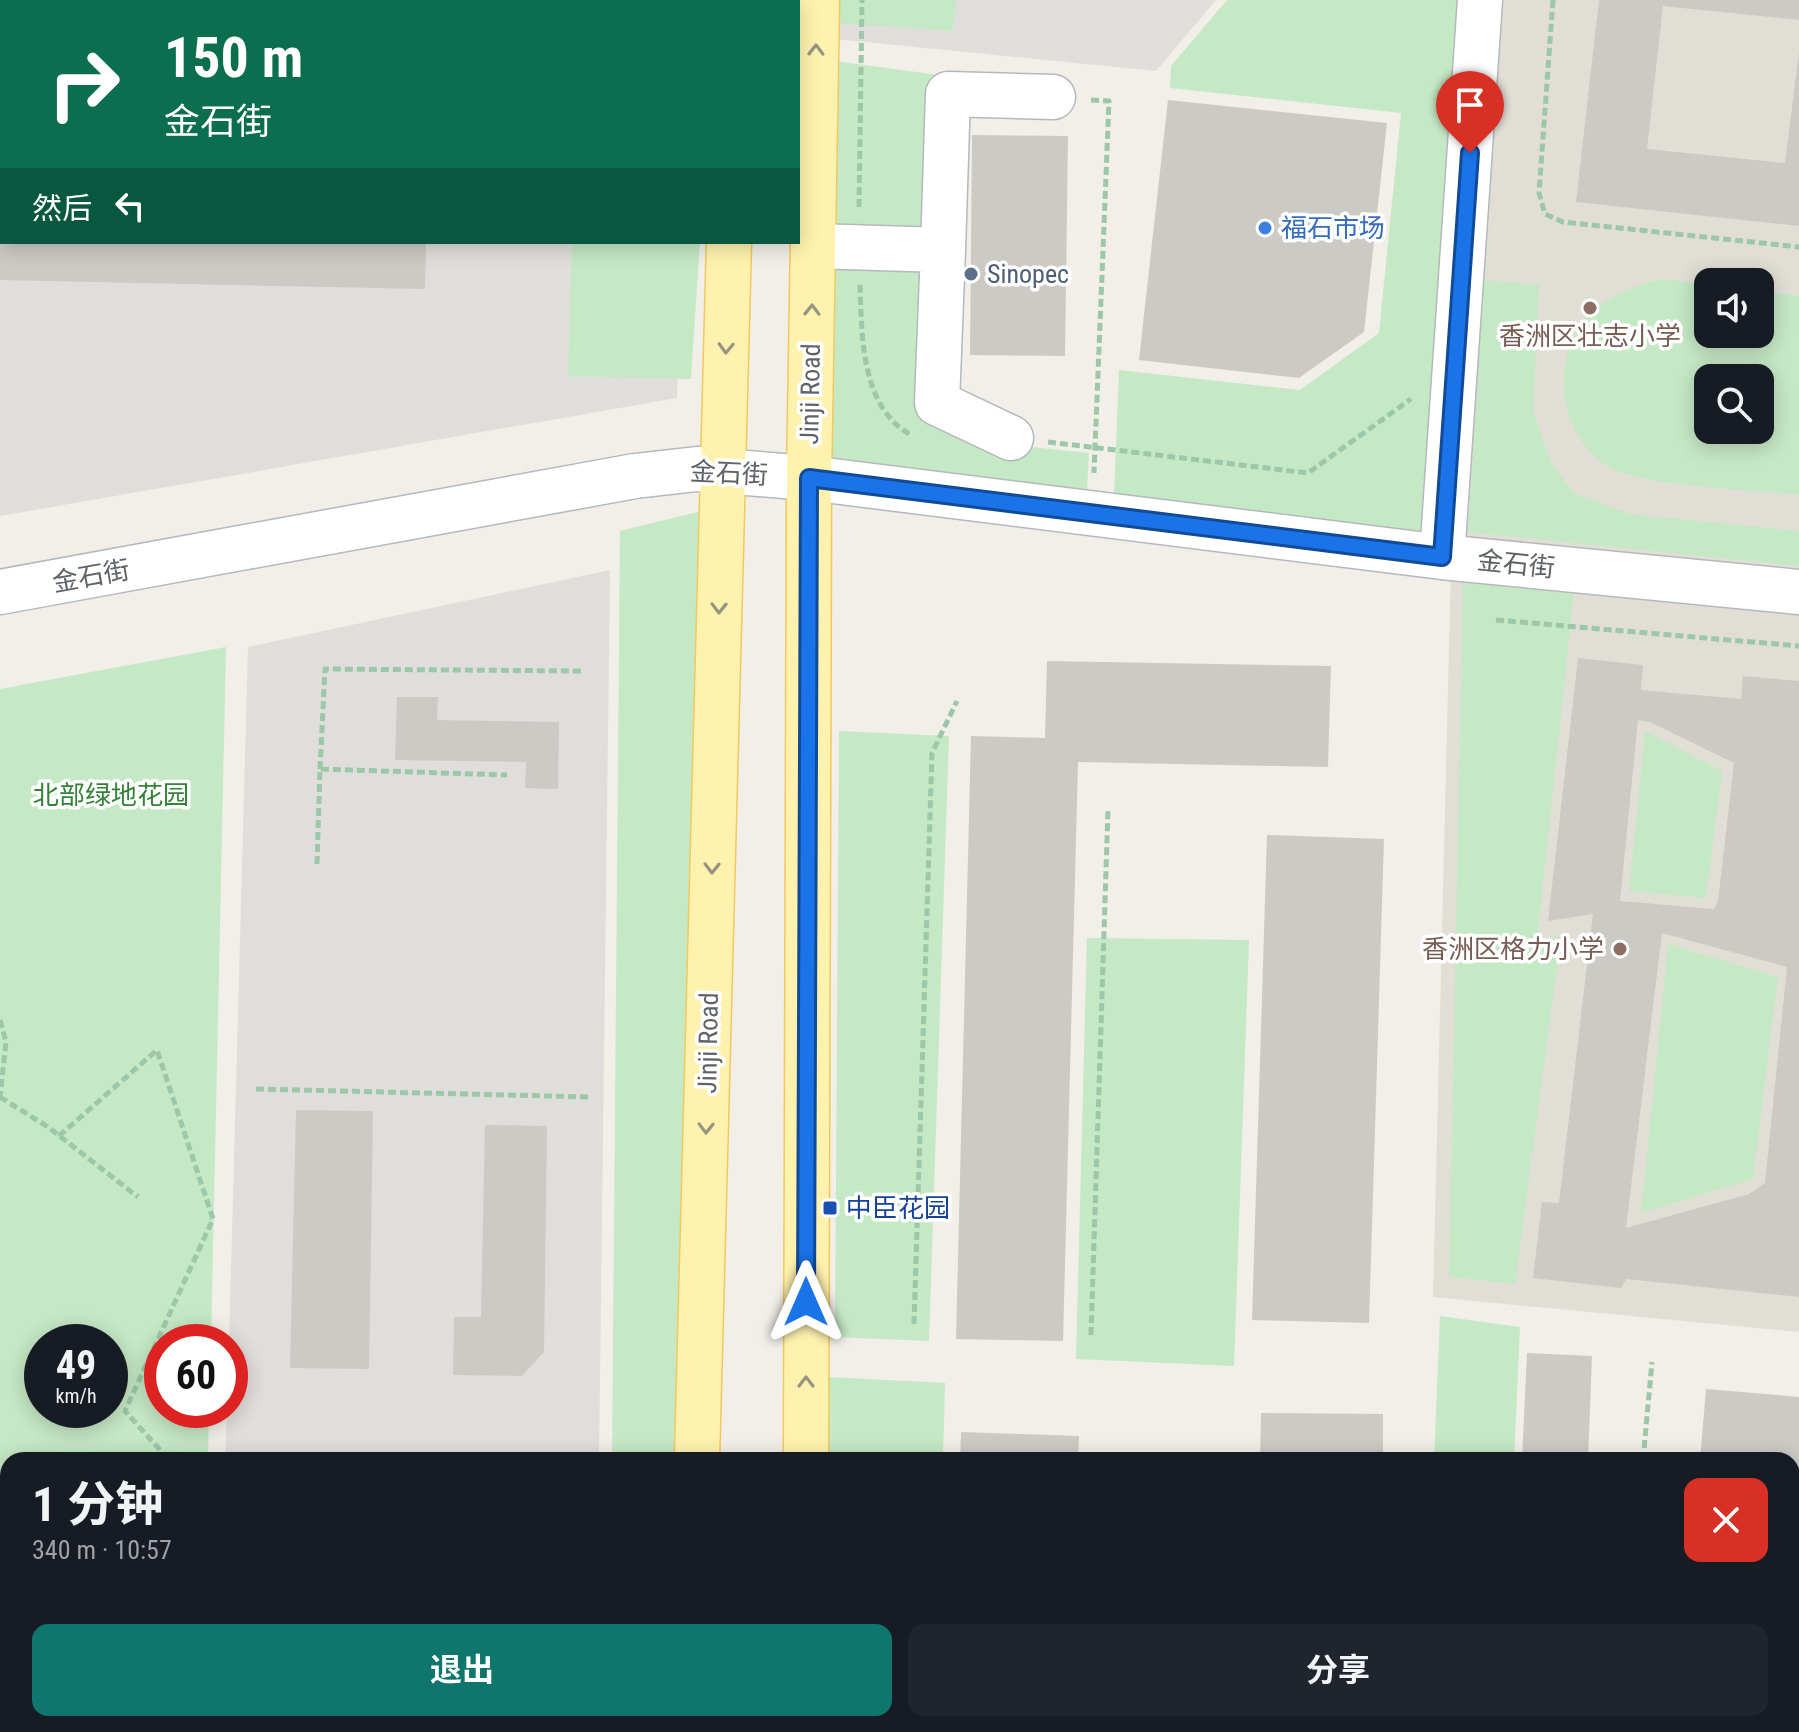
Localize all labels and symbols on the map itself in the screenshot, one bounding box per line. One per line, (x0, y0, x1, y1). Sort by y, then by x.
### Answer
one-way arrow (807, 43, 825, 56)
pin (1436, 71, 1504, 153)
place label: 福石市场 (1281, 213, 1385, 243)
marker: 福石市场 (1256, 219, 1274, 237)
place label: Sinopec (987, 259, 1069, 289)
marker: Sinopec (962, 265, 980, 283)
marker: 香洲区壮志小学 (1581, 299, 1599, 317)
one-way arrow (803, 303, 821, 316)
place label: 香洲区壮志小学 (1499, 321, 1681, 351)
one-way arrow (717, 342, 735, 355)
street label: Jinji Road (794, 343, 826, 445)
street label: 金石街 (689, 456, 769, 490)
street label: 金石街 (1476, 545, 1556, 583)
street label: 金石街 (50, 554, 132, 598)
one-way arrow (710, 602, 728, 615)
park label: 北部绿地花园 (33, 780, 189, 810)
one-way arrow (704, 862, 721, 875)
place label: 香洲区格力小学 (1422, 934, 1604, 964)
marker: 香洲区格力小学 (1611, 940, 1629, 958)
street label: Jinji Road (692, 992, 724, 1094)
one-way arrow (697, 1122, 714, 1135)
place label: 中臣花园 (846, 1193, 950, 1223)
marker: 中臣花园 (821, 1199, 839, 1217)
position arrow (764, 1260, 848, 1344)
speed limit sign: 60 (144, 1324, 248, 1428)
one-way arrow (797, 1375, 815, 1388)

